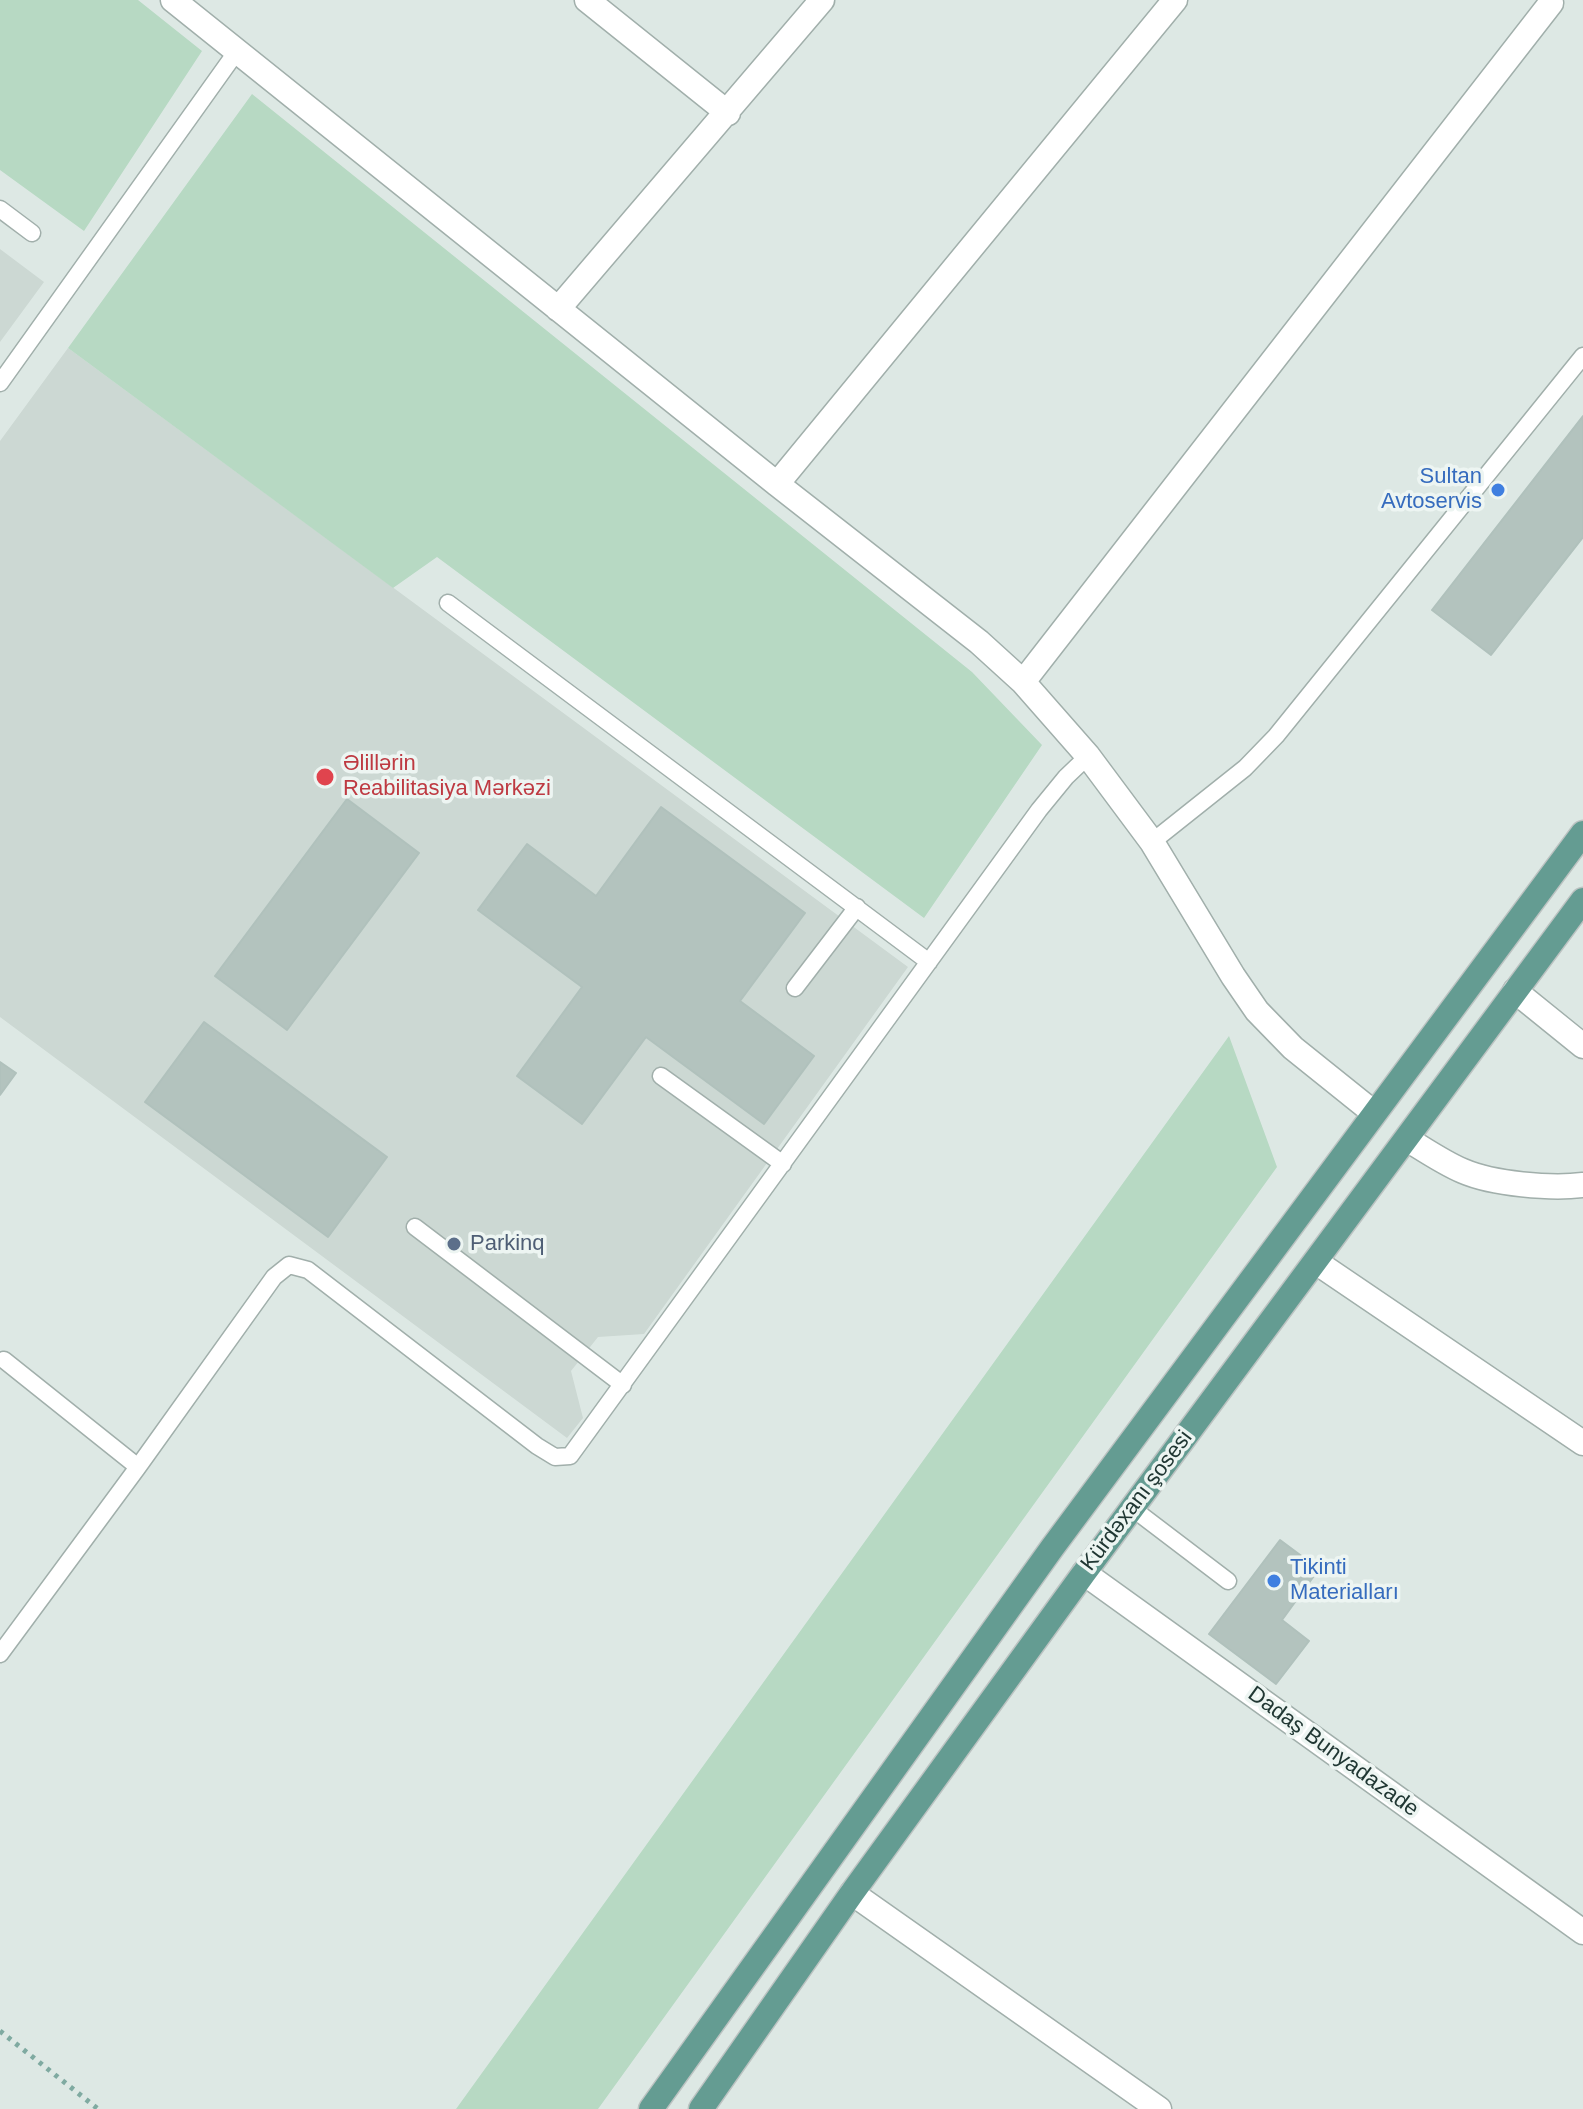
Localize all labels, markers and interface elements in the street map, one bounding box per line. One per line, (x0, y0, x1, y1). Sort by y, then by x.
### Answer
place label: Sultan Avtoservis (1381, 464, 1482, 516)
marker: Sultan Avtoservis (1489, 481, 1507, 499)
place label: Əlillərin Reabilitasiya Mərkəzi (343, 751, 551, 802)
marker: Əlillərin Reabilitasiya Mərkəzi (314, 766, 336, 788)
place label: Parkinq (470, 1231, 545, 1257)
marker: Parkinq (445, 1235, 463, 1253)
street label: Kürdəxanı şosesi (1076, 1426, 1198, 1576)
place label: Tikinti Materialları (1290, 1555, 1399, 1606)
marker: Tikinti Materialları (1265, 1572, 1283, 1590)
street label: Dadaş Bunyadazade (1243, 1681, 1423, 1823)

